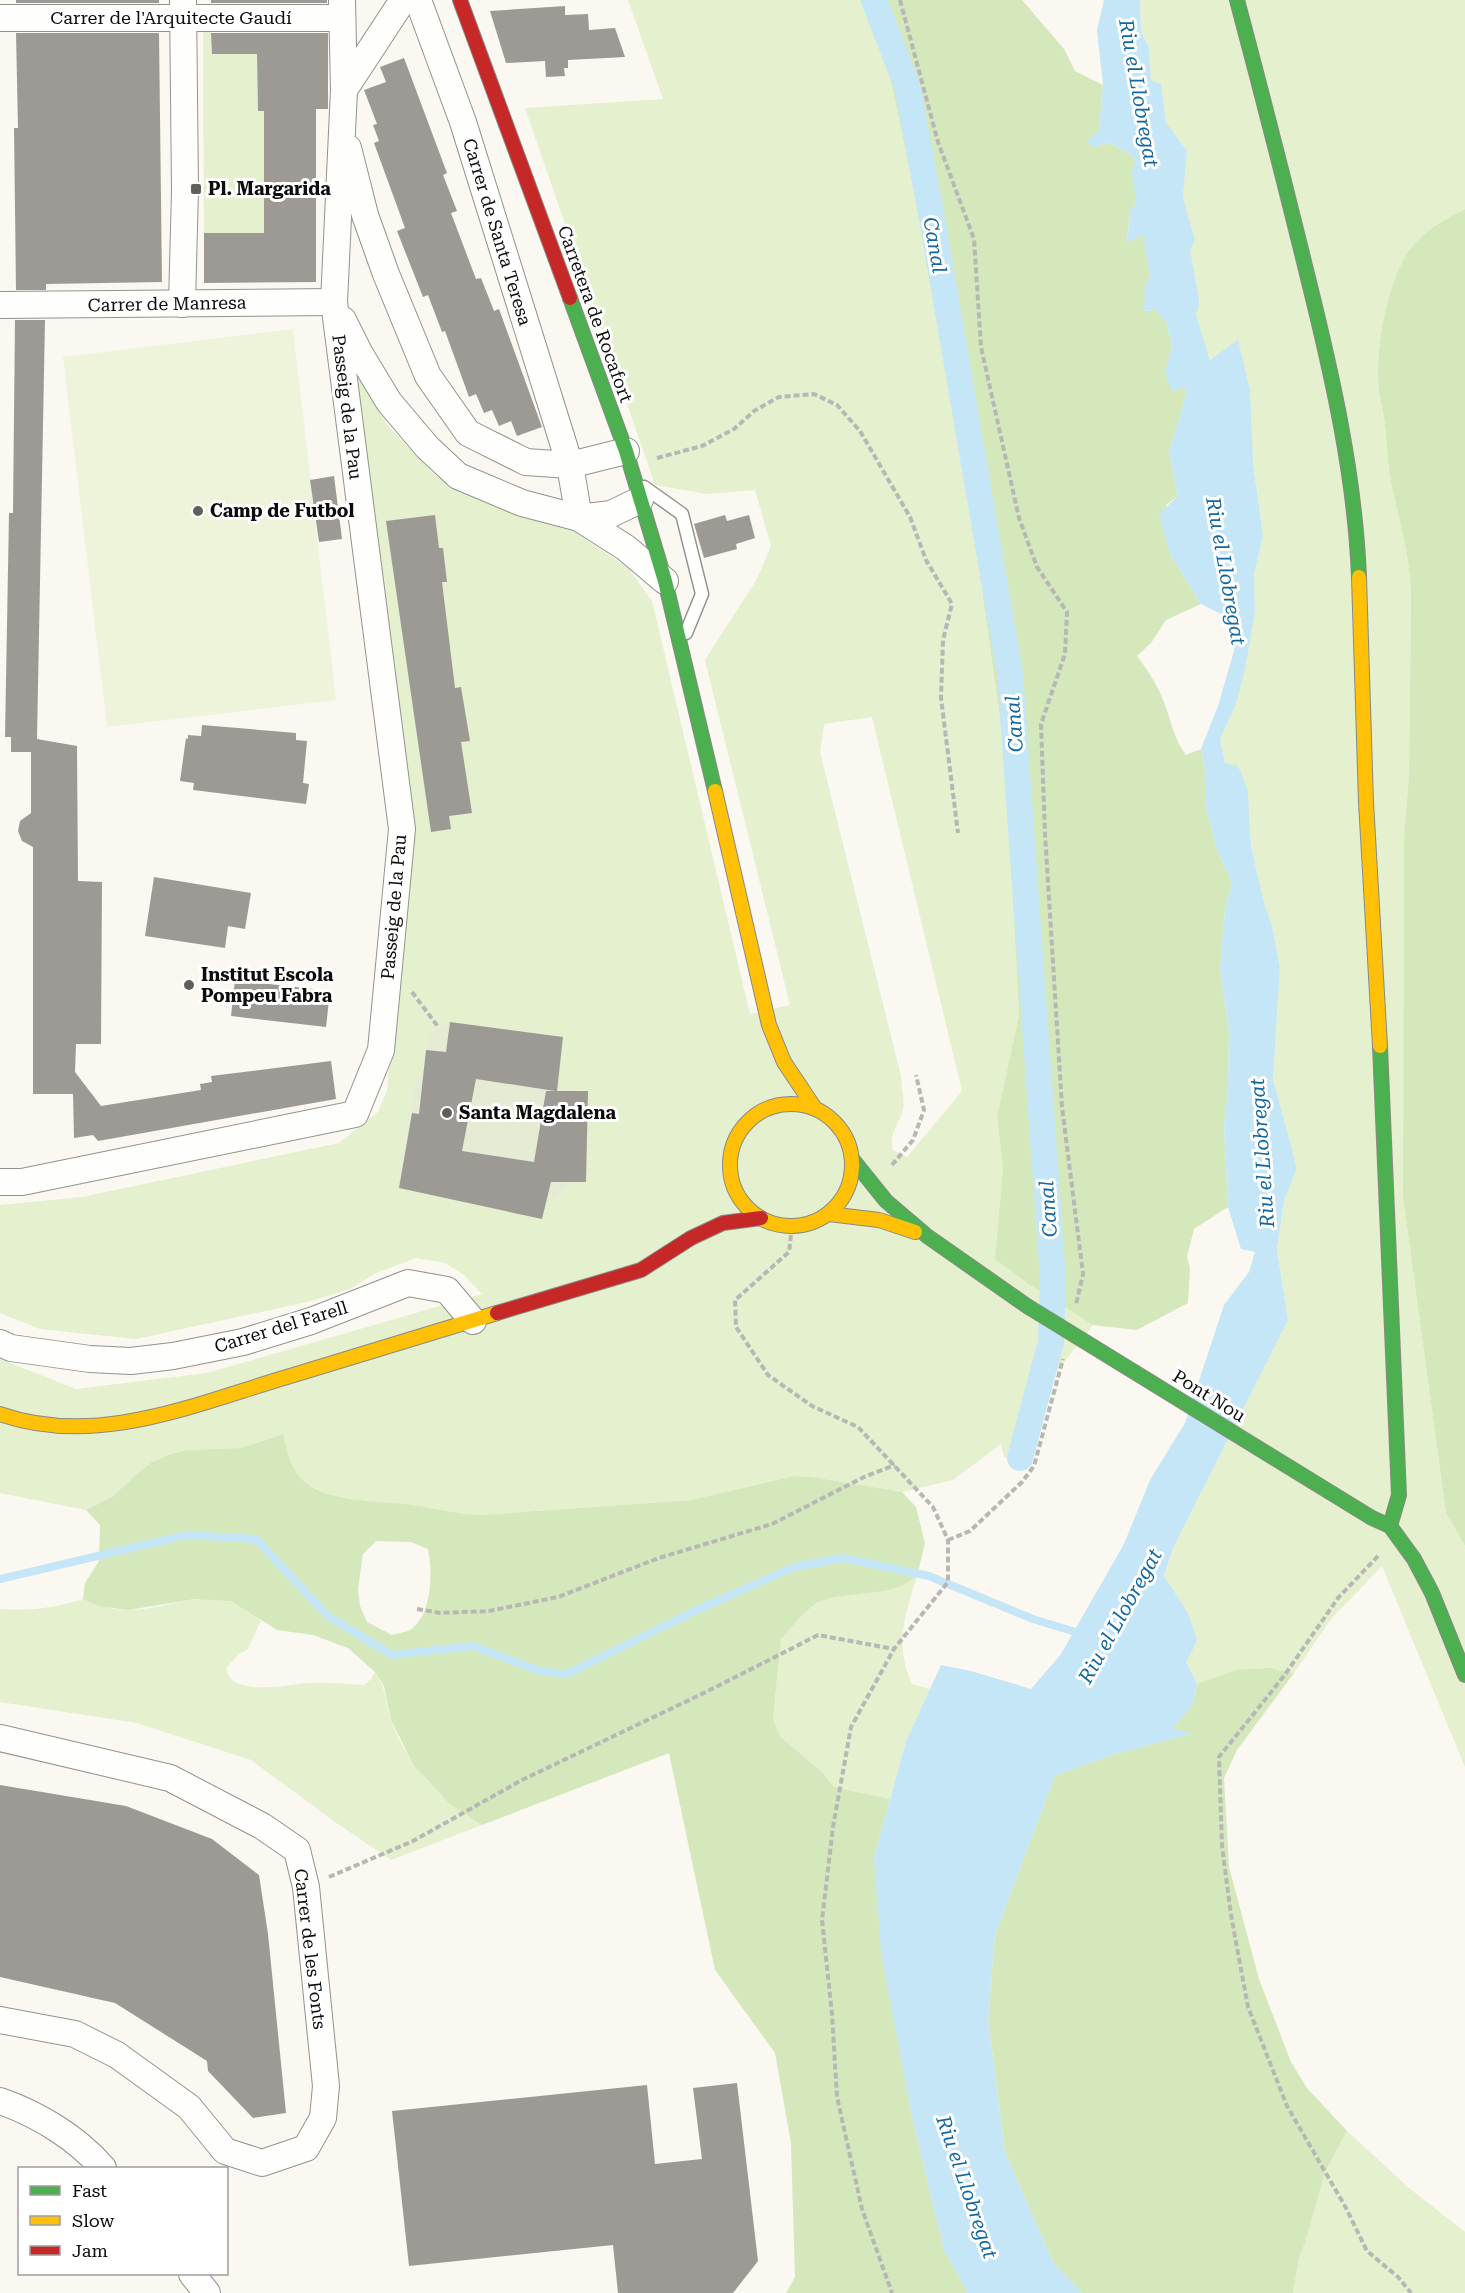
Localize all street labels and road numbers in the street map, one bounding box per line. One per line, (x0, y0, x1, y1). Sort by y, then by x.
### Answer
street label: Carrer de l'Arquitecte Gaudí (50, 7, 292, 28)
street label: Carrer de Santa Teresa (459, 136, 536, 328)
street label: Carretera de Rocafort (554, 223, 637, 405)
street label: Carrer de Manresa (87, 292, 247, 315)
street label: Passeig de la Pau (328, 333, 367, 481)
street label: Passeig de la Pau (377, 833, 410, 981)
street label: Carrer del Farell (212, 1296, 350, 1357)
street label: Pont Nou (1169, 1365, 1249, 1426)
street label: Carrer de les Fonts (290, 1867, 331, 2030)

